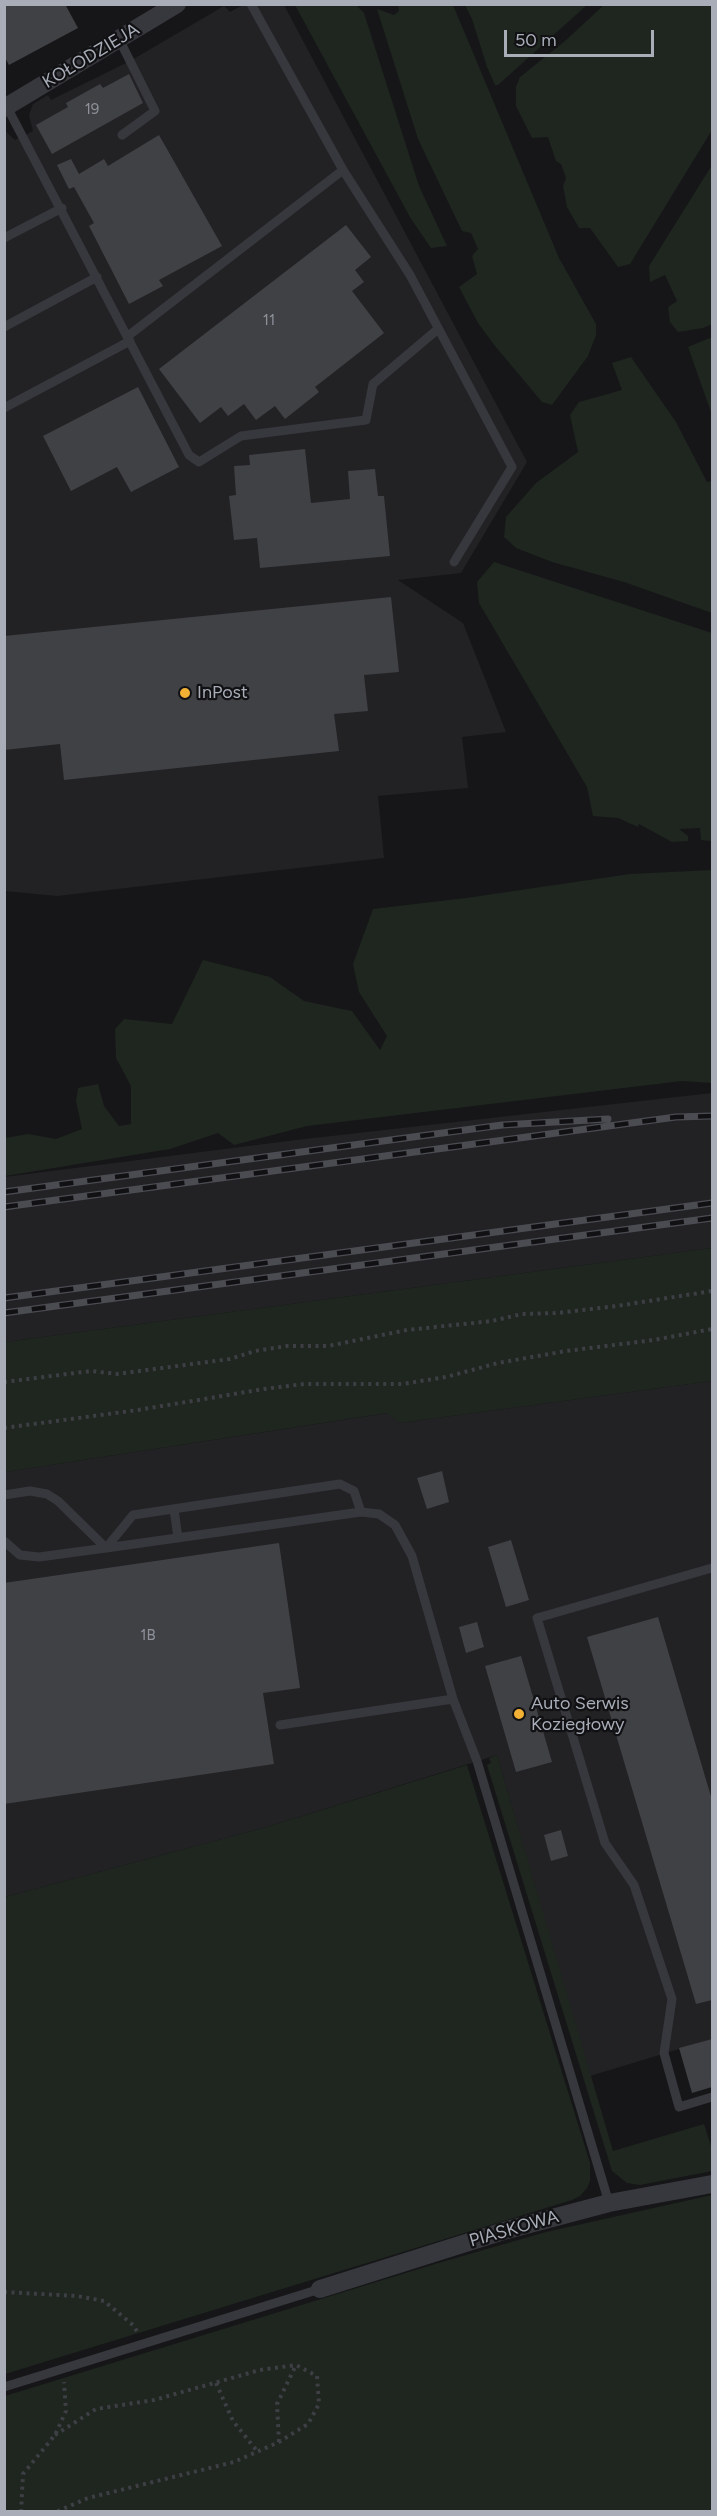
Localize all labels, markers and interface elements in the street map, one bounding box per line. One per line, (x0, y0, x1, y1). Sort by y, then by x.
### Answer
scale bar (507, 18, 657, 56)
street label: KOŁODZIEJA (39, 19, 143, 93)
text: 50 m (515, 29, 557, 51)
house number: 19 (85, 101, 99, 119)
house number: 11 (263, 312, 275, 330)
place label: InPost (197, 682, 248, 704)
marker: InPost (178, 686, 192, 700)
house number: 1B (140, 1627, 156, 1645)
place label: Auto Serwis Koziegłowy (531, 1693, 629, 1736)
marker: Auto Serwis Koziegłowy (512, 1707, 526, 1721)
street label: PIASKOWA (467, 2206, 561, 2252)

